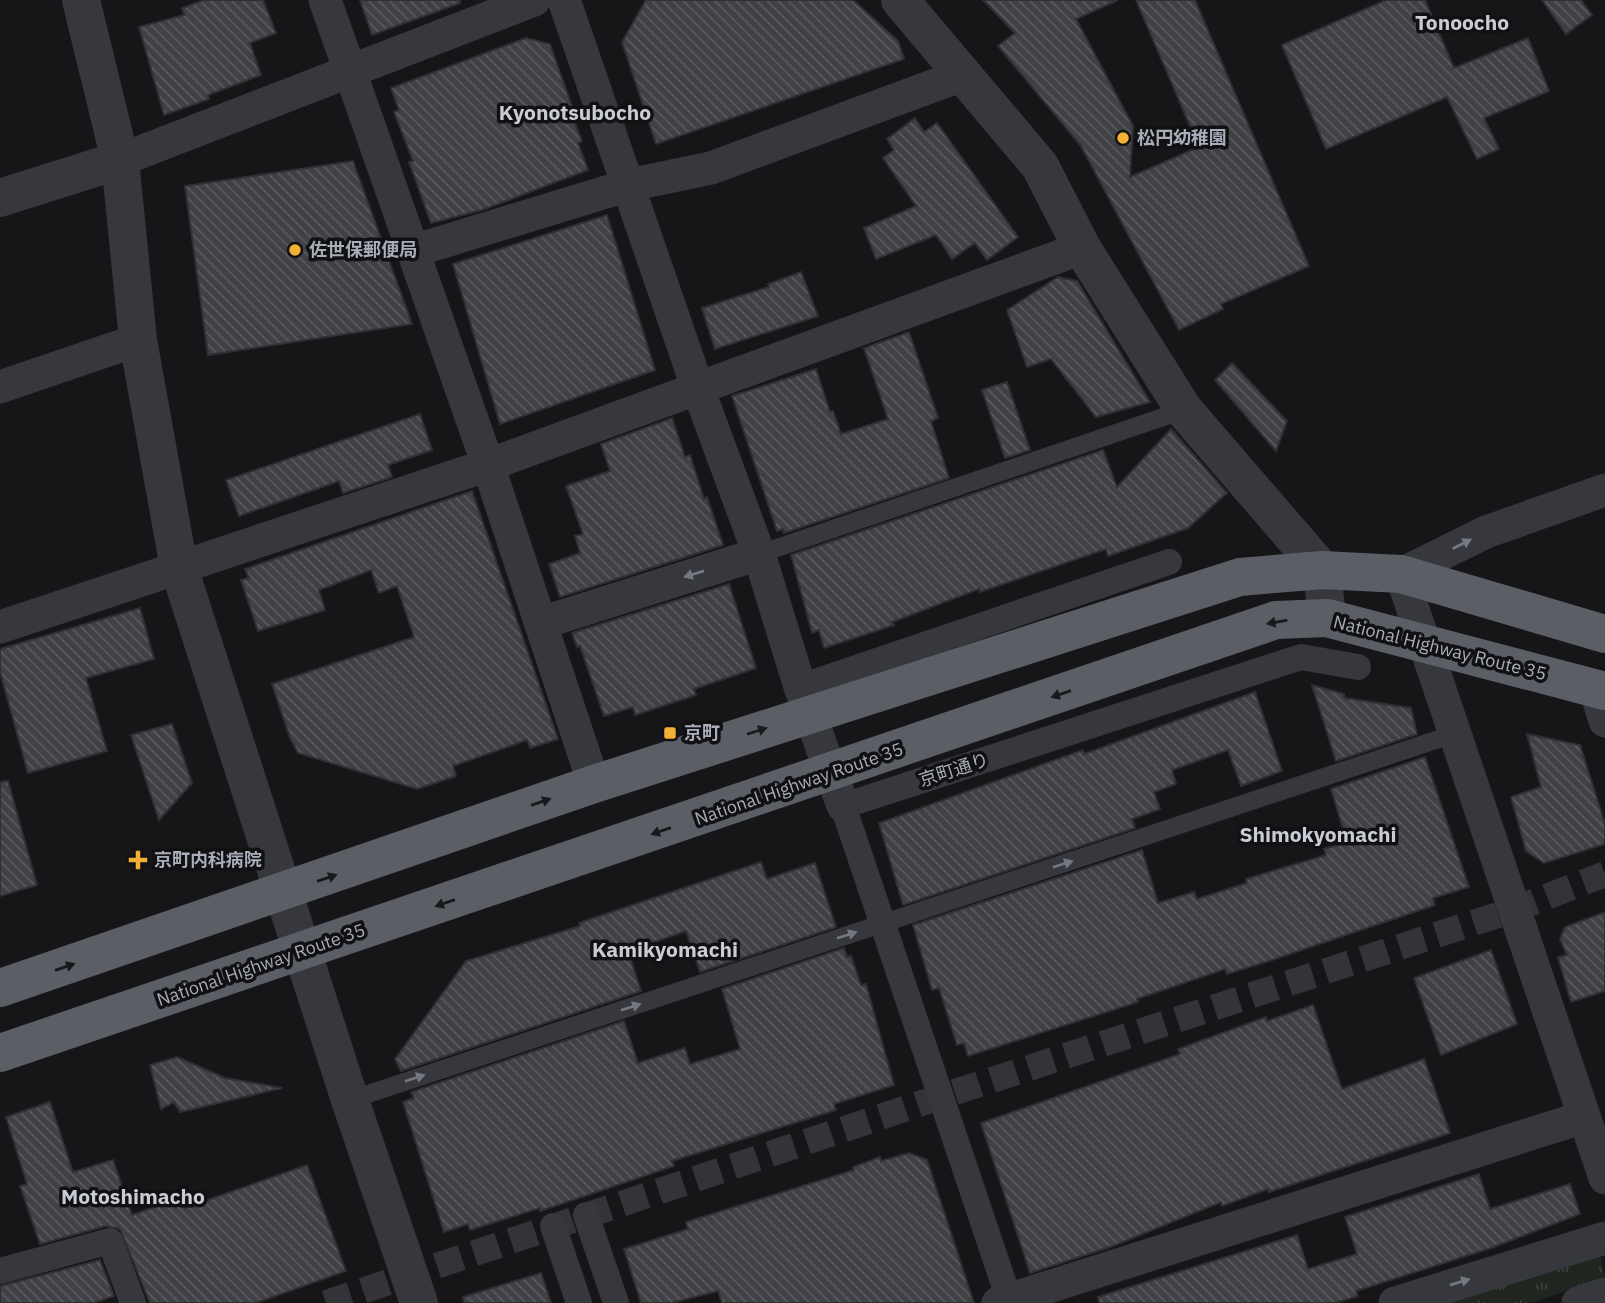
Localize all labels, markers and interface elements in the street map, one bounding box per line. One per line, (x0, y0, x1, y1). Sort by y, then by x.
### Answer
district label: Tonoocho (1415, 8, 1509, 36)
district label: Kyonotsubocho (499, 98, 651, 126)
place label: 松円幼稚園 (1137, 126, 1227, 149)
marker: 松円幼稚園 (1115, 130, 1131, 146)
place label: 佐世保郵便局 (309, 238, 417, 261)
marker: 佐世保郵便局 (287, 242, 303, 258)
one-way arrow (1452, 538, 1472, 549)
one-way arrow (683, 570, 704, 580)
street label: National Highway Route 35 (1331, 610, 1549, 685)
one-way arrow (1266, 617, 1288, 628)
one-way arrow (1051, 689, 1072, 700)
place label: 京町 (684, 721, 720, 744)
marker: 京町 (662, 725, 678, 741)
one-way arrow (747, 725, 768, 736)
street label: National Highway Route 35 (692, 737, 906, 830)
street label: 京町通り (916, 747, 992, 792)
one-way arrow (531, 796, 552, 807)
district label: Shimokyomachi (1239, 820, 1397, 848)
one-way arrow (650, 826, 671, 836)
place label: 京町内科病院 (154, 848, 262, 871)
marker: 京町内科病院 (128, 850, 148, 870)
one-way arrow (1053, 858, 1074, 868)
one-way arrow (316, 872, 337, 883)
one-way arrow (434, 898, 455, 909)
street label: National Highway Route 35 (154, 918, 368, 1011)
one-way arrow (836, 929, 857, 940)
district label: Kamikyomachi (592, 935, 738, 963)
one-way arrow (54, 961, 75, 972)
one-way arrow (621, 1001, 642, 1012)
one-way arrow (405, 1073, 426, 1083)
district label: Motoshimacho (61, 1182, 205, 1210)
one-way arrow (1450, 1276, 1471, 1286)

